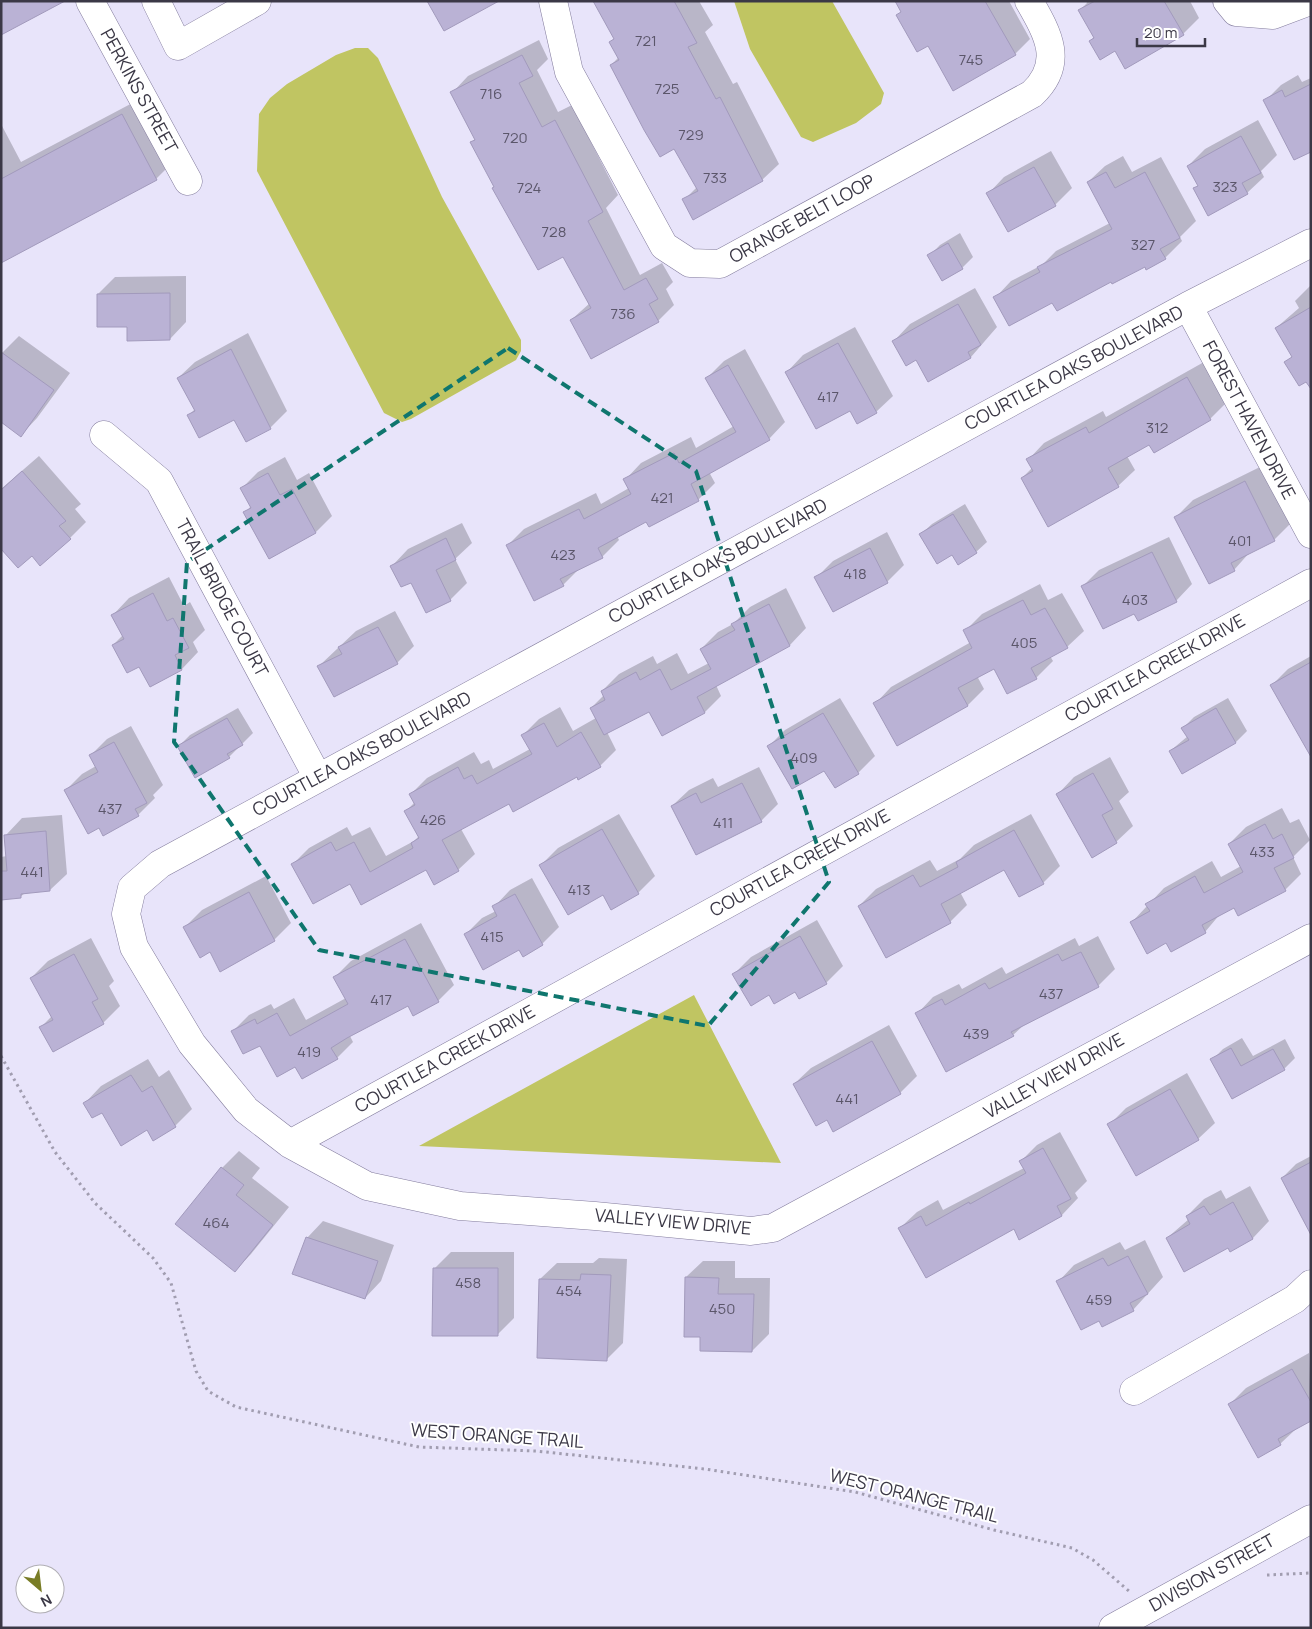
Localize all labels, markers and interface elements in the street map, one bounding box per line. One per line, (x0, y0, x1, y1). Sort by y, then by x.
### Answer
scale bar (1137, 15, 1204, 47)
text: 20 m (1144, 22, 1177, 43)
street label: PERKINS STREET (96, 24, 184, 157)
house number: 721 (635, 30, 657, 51)
house number: 745 (959, 49, 983, 70)
house number: 725 (655, 78, 679, 99)
house number: 716 (480, 83, 502, 104)
house number: 729 (678, 124, 704, 145)
house number: 720 (502, 127, 528, 148)
house number: 733 (703, 167, 727, 188)
street label: ORANGE BELT LOOP (724, 168, 879, 268)
house number: 323 (1212, 176, 1238, 197)
house number: 724 (517, 177, 541, 198)
house number: 728 (542, 221, 566, 242)
house number: 327 (1131, 234, 1155, 255)
street label: COURTLEA OAKS BOULEVARD (960, 299, 1187, 435)
house number: 736 (610, 303, 636, 324)
street label: FOREST HAVEN DRIVE (1198, 336, 1302, 503)
house number: 417 (817, 386, 839, 407)
house number: 312 (1146, 417, 1168, 438)
house number: 421 (650, 487, 674, 508)
street label: COURTLEA OAKS BOULEVARD (604, 492, 831, 628)
street label: TRAIL BRIDGE COURT (171, 514, 275, 681)
house number: 401 (1228, 530, 1252, 551)
house number: 423 (550, 544, 576, 565)
house number: 418 (843, 563, 867, 584)
house number: 403 (1122, 589, 1148, 610)
street label: COURTLEA CREEK DRIVE (1060, 608, 1249, 727)
house number: 405 (1011, 632, 1037, 653)
street label: COURTLEA OAKS BOULEVARD (248, 685, 475, 821)
house number: 409 (790, 747, 818, 768)
house number: 437 (98, 798, 122, 819)
street label: COURTLEA CREEK DRIVE (705, 803, 894, 922)
house number: 426 (420, 809, 446, 830)
house number: 411 (713, 812, 733, 833)
house number: 433 (1249, 841, 1275, 862)
house number: 441 (20, 861, 44, 882)
house number: 413 (568, 879, 591, 900)
house number: 415 (480, 926, 504, 947)
house number: 437 (1039, 983, 1063, 1004)
house number: 417 (370, 989, 392, 1010)
street label: COURTLEA CREEK DRIVE (350, 999, 539, 1118)
house number: 439 (963, 1023, 989, 1044)
street label: VALLEY VIEW DRIVE (979, 1027, 1128, 1124)
house number: 419 (297, 1041, 321, 1062)
house number: 441 (835, 1088, 859, 1109)
street label: VALLEY VIEW DRIVE (594, 1202, 752, 1240)
house number: 464 (203, 1212, 230, 1233)
house number: 458 (455, 1272, 481, 1293)
house number: 454 (556, 1280, 582, 1301)
house number: 459 (1086, 1289, 1112, 1310)
house number: 450 (709, 1298, 735, 1319)
street label: WEST ORANGE TRAIL (410, 1417, 584, 1453)
street label: WEST ORANGE TRAIL (827, 1462, 1001, 1528)
street label: DIVISION STREET (1144, 1528, 1279, 1617)
north arrow (15, 1564, 65, 1614)
text: N (37, 1590, 55, 1612)

